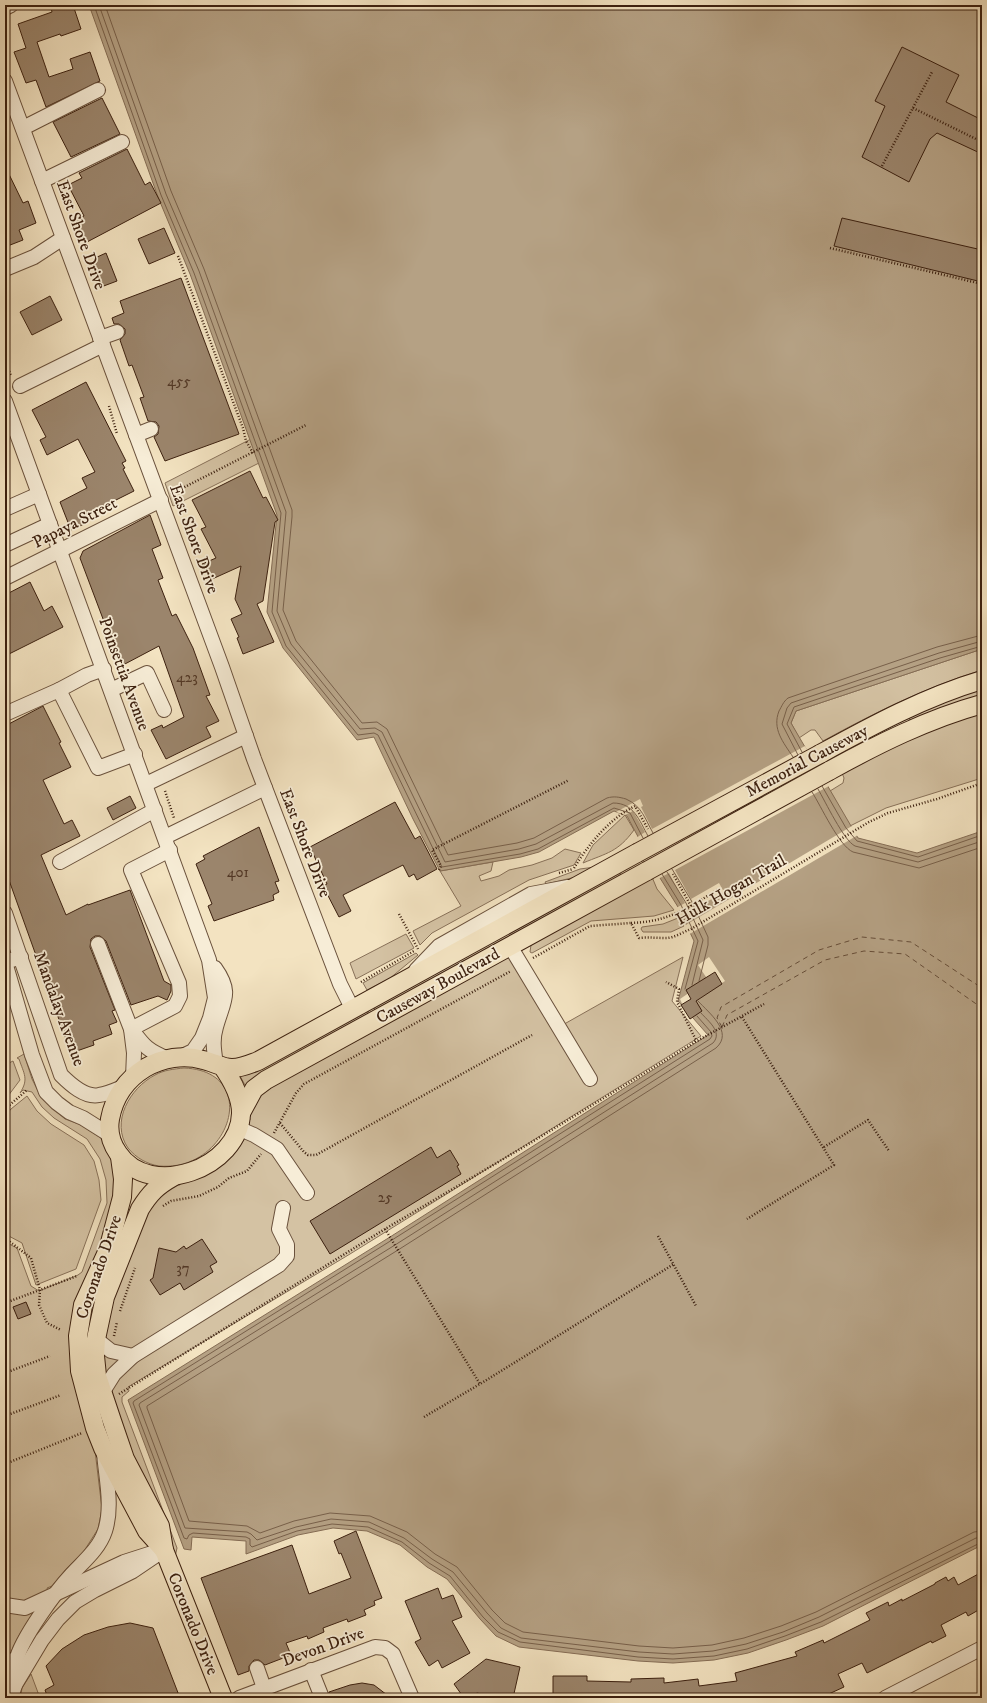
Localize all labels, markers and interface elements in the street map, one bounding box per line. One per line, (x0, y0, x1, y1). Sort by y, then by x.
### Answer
street label: East Shore Drive (51, 177, 111, 293)
house number: 455 (167, 372, 191, 391)
street label: East Shore Drive (164, 481, 224, 597)
street label: Papaya Street (29, 492, 121, 554)
street label: Poinsettia Avenue (93, 614, 155, 734)
house number: 423 (176, 668, 198, 687)
street label: Memorial Causeway (742, 719, 873, 803)
street label: East Shore Drive (274, 785, 336, 901)
street label: Hulk Hogan Trail (672, 850, 790, 930)
house number: 401 (227, 863, 249, 882)
street label: Causeway Boulevard (372, 943, 504, 1029)
street label: Mandalay Avenue (28, 949, 90, 1069)
house number: 25 (378, 1188, 393, 1207)
street label: Coronado Drive (71, 1212, 127, 1322)
house number: 37 (176, 1259, 190, 1278)
street label: Coronado Drive (162, 1570, 224, 1678)
street label: Devon Drive (279, 1622, 367, 1672)

